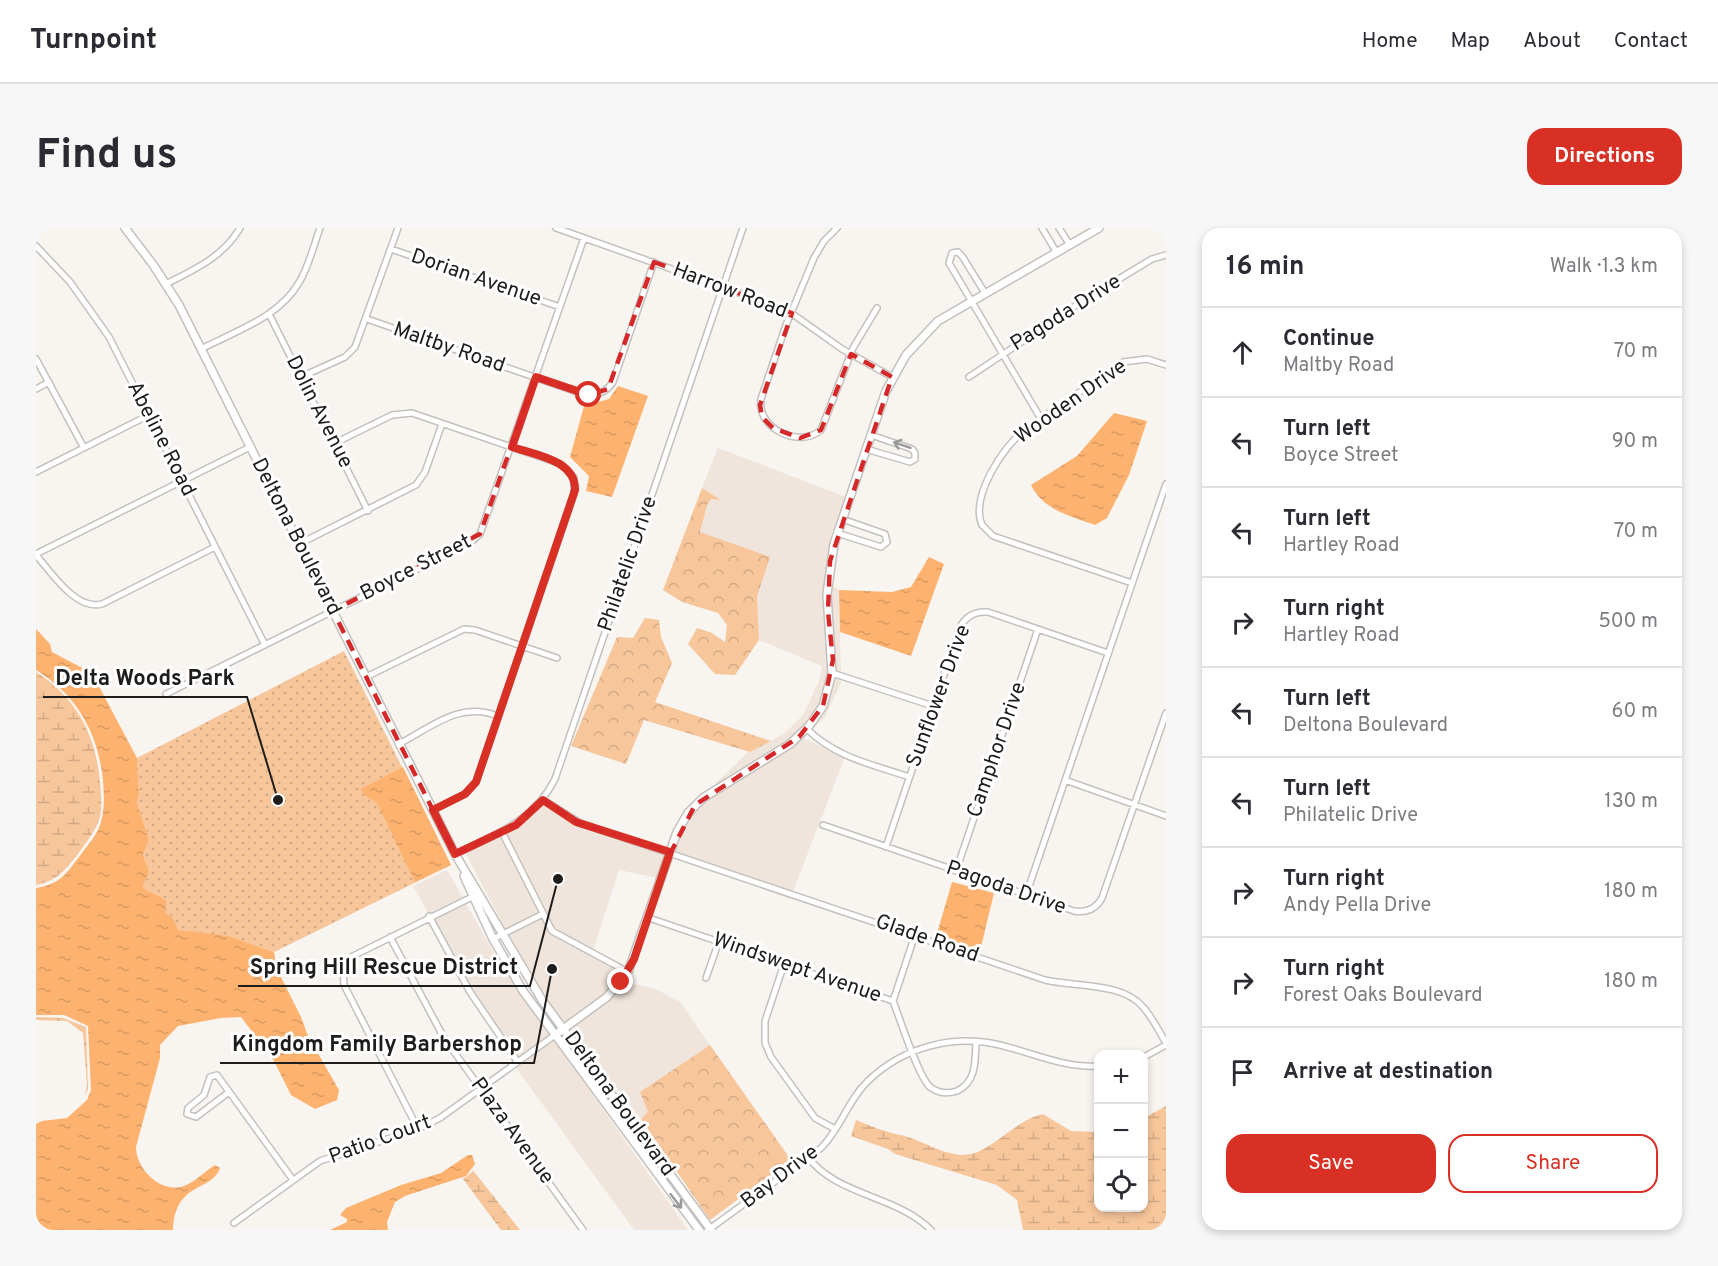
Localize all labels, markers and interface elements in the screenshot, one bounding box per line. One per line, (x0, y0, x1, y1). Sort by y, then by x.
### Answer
text: Turnpoint (30, 23, 157, 59)
text: Home (1362, 28, 1418, 55)
text: Map (1451, 28, 1490, 55)
text: About (1523, 28, 1581, 55)
text: Contact (1614, 28, 1688, 55)
button: Directions (1527, 128, 1682, 185)
text: Find us (36, 130, 177, 183)
street label: Dorian Avenue (407, 243, 545, 313)
text: 16 min (1226, 251, 1304, 284)
text: Walk · 1.3 km (1550, 254, 1658, 280)
street label: Harrow Road (669, 257, 791, 325)
street label: Pagoda Drive (1006, 268, 1126, 358)
street label: Maltby Road (389, 316, 509, 380)
text: Continue (1283, 326, 1374, 353)
icon: ahead (1226, 336, 1259, 369)
text: 70 m (1614, 339, 1658, 365)
street label: Dolin Avenue (279, 351, 359, 473)
street label: Wooden Drive (1010, 353, 1132, 451)
text: Maltby Road (1283, 353, 1394, 379)
street label: Abeline Road (120, 377, 202, 501)
route start (575, 381, 601, 407)
text: Turn left (1283, 416, 1371, 443)
icon: left (1226, 426, 1259, 459)
text: 90 m (1612, 429, 1658, 455)
one-way arrow (893, 439, 911, 450)
text: Boyce Street (1283, 443, 1399, 469)
street label: Deltona Boulevard (245, 454, 347, 620)
street label: Philatelic Drive (592, 493, 664, 635)
text: Turn left (1283, 506, 1371, 533)
icon: left (1226, 516, 1259, 549)
text: 70 m (1614, 519, 1658, 545)
street label: Boyce Street (356, 528, 476, 608)
text: Hartley Road (1283, 533, 1400, 559)
text: Turn right (1283, 596, 1385, 623)
icon: right (1226, 606, 1259, 639)
text: 500 m (1598, 609, 1658, 635)
street label: Sunflower Drive (901, 621, 977, 771)
text: Hartley Road (1283, 623, 1400, 649)
callout: Delta Woods Park (43, 657, 247, 697)
text: Delta Woods Park (55, 666, 235, 693)
street label: Camphor Drive (961, 679, 1033, 821)
text: Turn left (1283, 686, 1371, 713)
icon: left (1226, 696, 1259, 729)
text: 60 m (1612, 699, 1658, 725)
text: Deltona Boulevard (1283, 713, 1448, 739)
text: Turn left (1283, 776, 1371, 803)
icon: left (1226, 786, 1259, 819)
text: 130 m (1604, 789, 1658, 815)
text: Philatelic Drive (1283, 803, 1418, 829)
street label: Pagoda Drive (942, 855, 1070, 921)
text: Turn right (1283, 866, 1385, 893)
icon: right (1226, 876, 1259, 909)
text: 180 m (1604, 879, 1658, 905)
text: Andy Pella Drive (1283, 893, 1431, 919)
street label: Glade Road (872, 909, 982, 969)
street label: Windswept Avenue (709, 926, 885, 1010)
callout: Spring Hill Rescue District (238, 946, 530, 986)
text: Spring Hill Rescue District (250, 955, 518, 982)
text: Turn right (1283, 956, 1385, 983)
icon: right (1226, 966, 1259, 999)
route end (607, 968, 633, 994)
text: 180 m (1604, 969, 1658, 995)
text: Forest Oaks Boulevard (1283, 983, 1483, 1009)
callout: Kingdom Family Barbershop (220, 1023, 534, 1063)
street label: Deltona Boulevard (557, 1026, 681, 1182)
text: Kingdom Family Barbershop (232, 1032, 522, 1059)
map controls (1094, 1050, 1148, 1212)
button: + (1094, 1050, 1148, 1104)
icon: arrive (1226, 1056, 1259, 1089)
text: Arrive at destination (1283, 1059, 1493, 1086)
street label: Plaza Avenue (464, 1072, 560, 1190)
button: − (1094, 1104, 1148, 1158)
street label: Patio Court (325, 1109, 435, 1171)
button: Save (1226, 1134, 1436, 1193)
button: Share (1448, 1134, 1658, 1193)
street label: Bay Drive (736, 1139, 824, 1215)
button: locate (1094, 1158, 1148, 1212)
one-way arrow (670, 1192, 683, 1208)

